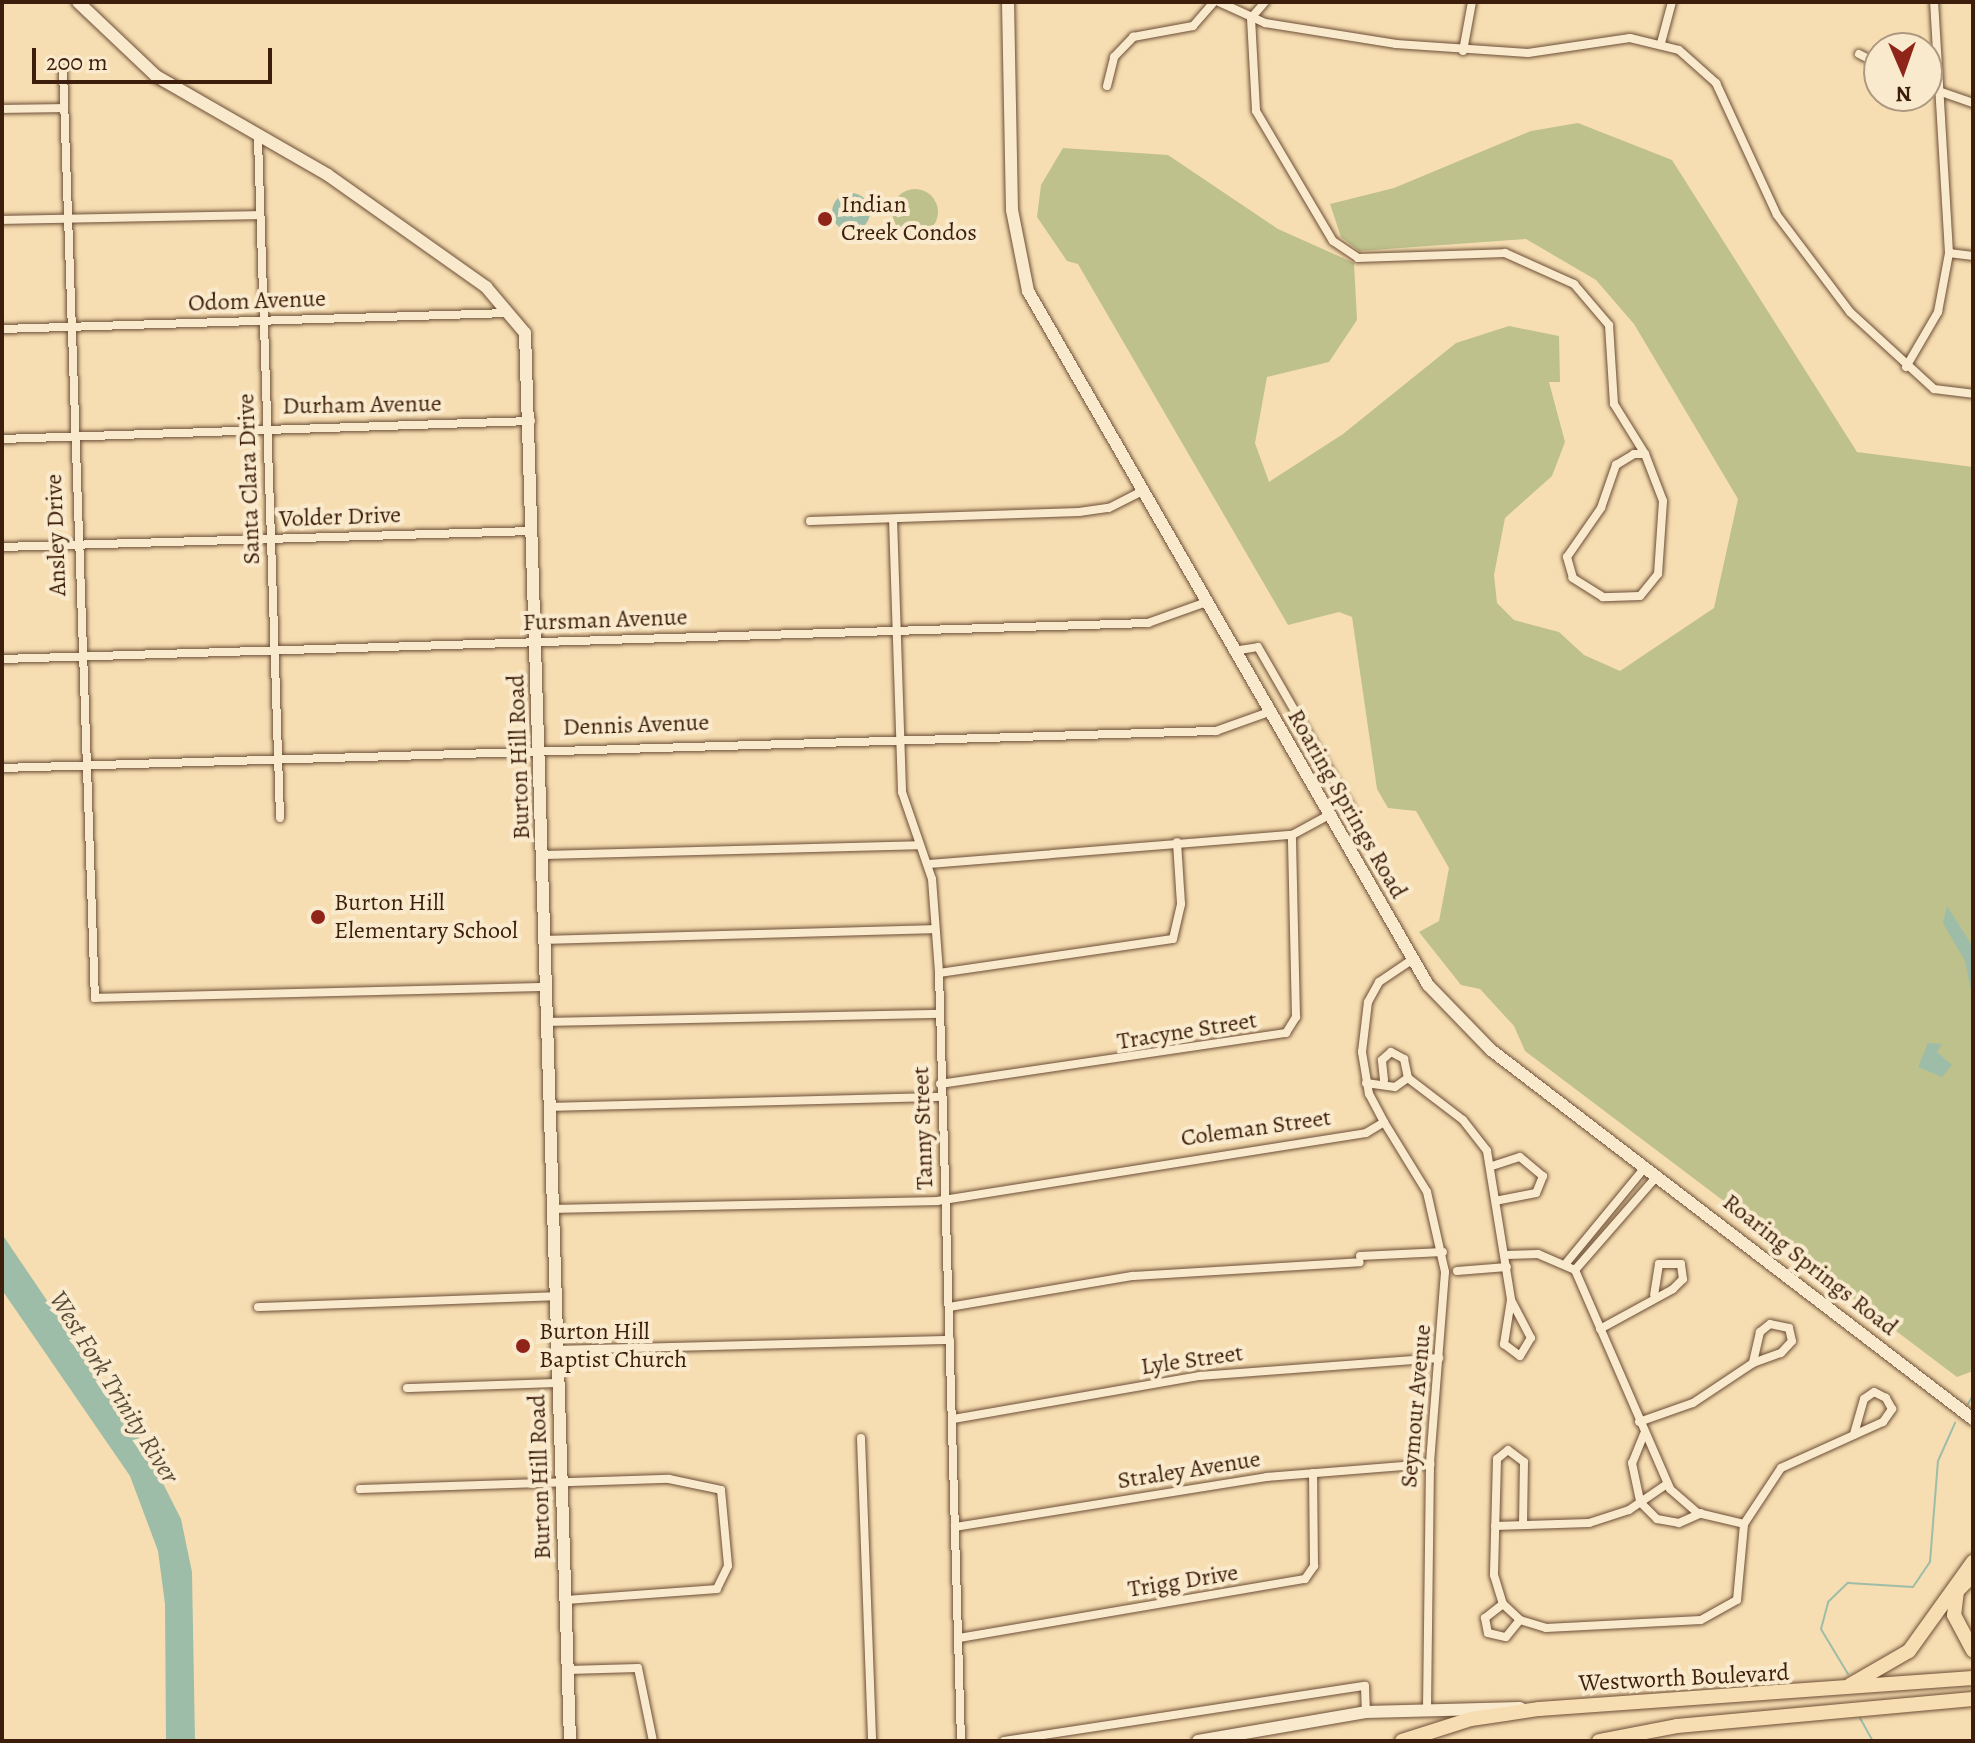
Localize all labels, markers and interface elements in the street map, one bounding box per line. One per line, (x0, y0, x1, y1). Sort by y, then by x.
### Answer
scale bar (36, 32, 276, 82)
north arrow (1863, 32, 1943, 112)
text: 200 m (46, 46, 108, 78)
text: N (1895, 79, 1912, 109)
place label: Indian Creek Condos (841, 191, 977, 247)
marker: Indian Creek Condos (816, 210, 834, 228)
street label: Odom Avenue (188, 284, 326, 318)
street label: Durham Avenue (282, 389, 442, 421)
street label: Santa Clara Drive (232, 393, 266, 565)
street label: Ansley Drive (39, 473, 73, 597)
street label: Volder Drive (278, 500, 402, 534)
street label: Fursman Avenue (522, 603, 688, 637)
street label: Burton Hill Road (502, 674, 536, 840)
street label: Roaring Springs Road (1281, 704, 1413, 904)
street label: Dennis Avenue (562, 708, 710, 742)
place label: Burton Hill Elementary School (334, 889, 518, 945)
marker: Burton Hill Elementary School (309, 908, 327, 926)
street label: Tracyne Street (1115, 1006, 1259, 1056)
street label: Tanny Street (906, 1066, 940, 1190)
street label: Coleman Street (1179, 1103, 1333, 1153)
street label: Roaring Springs Road (1717, 1188, 1903, 1342)
water label: West Fork Trinity River (42, 1285, 186, 1489)
place label: Burton Hill Baptist Church (539, 1318, 687, 1374)
street label: Seymour Avenue (1395, 1323, 1437, 1489)
marker: Burton Hill Baptist Church (514, 1337, 532, 1355)
street label: Lyle Street (1139, 1339, 1245, 1381)
street label: Burton Hill Road (523, 1394, 557, 1560)
street label: Straley Avenue (1115, 1444, 1263, 1496)
street label: Trigg Drive (1126, 1558, 1240, 1604)
street label: Westworth Boulevard (1578, 1658, 1790, 1698)

